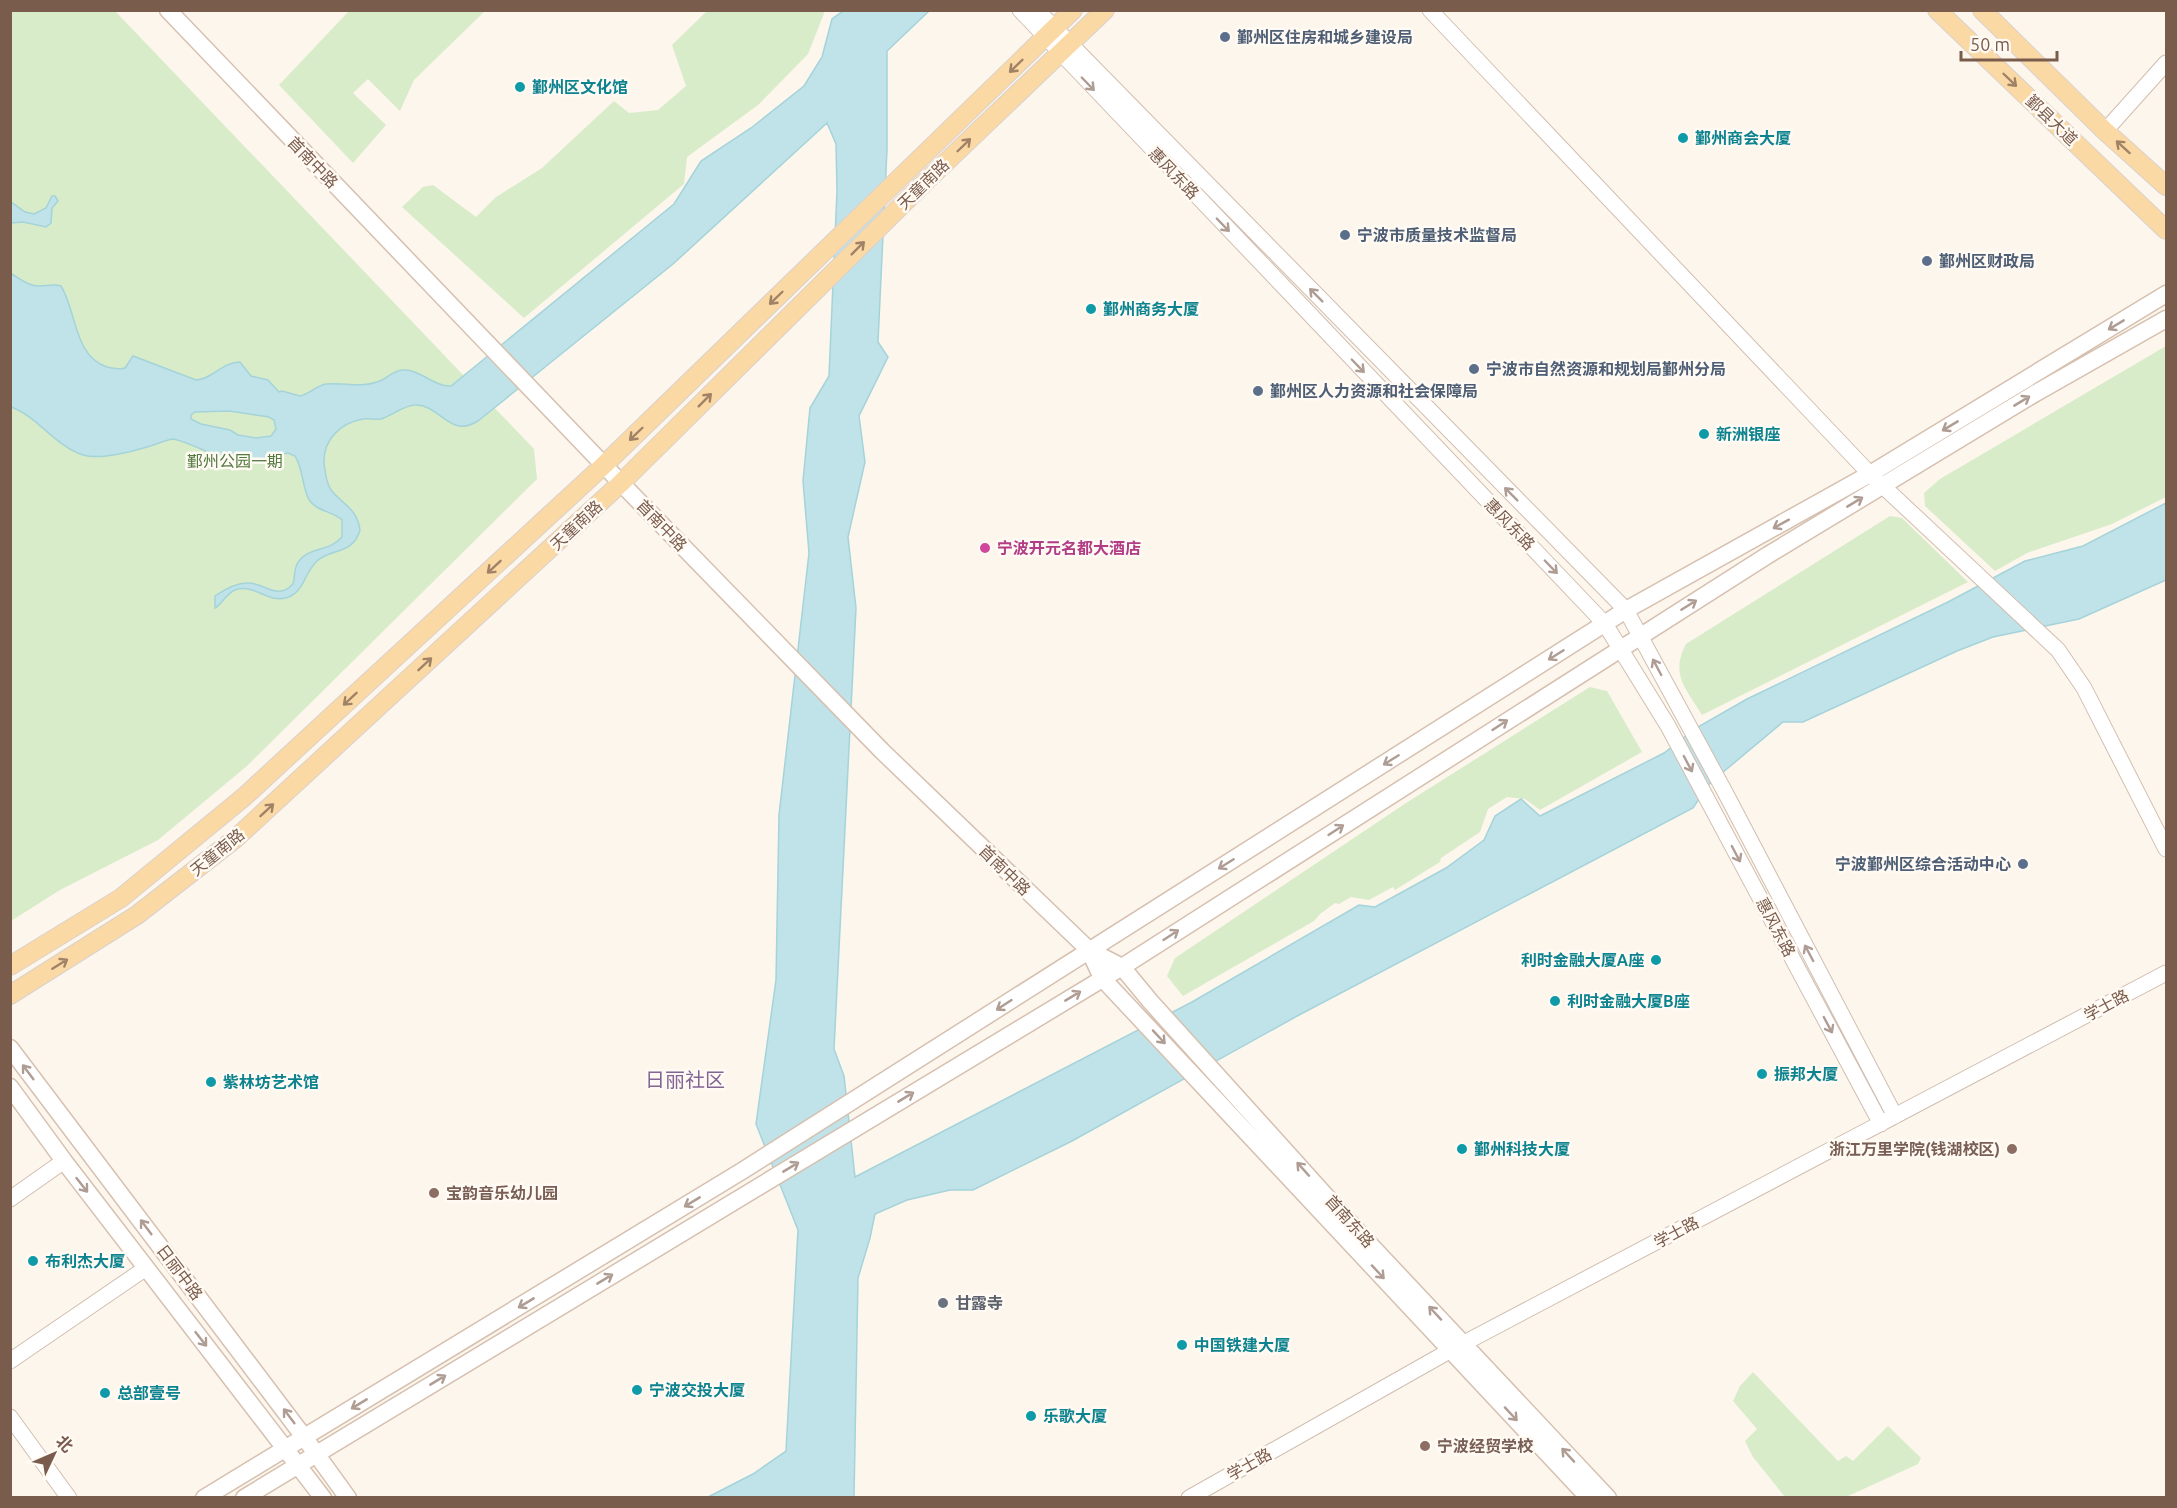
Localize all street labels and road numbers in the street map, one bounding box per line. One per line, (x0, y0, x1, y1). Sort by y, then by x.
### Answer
street label: 鄞县大道 (2023, 91, 2081, 149)
street label: 首南中路 (284, 133, 342, 191)
street label: 惠风东路 (1145, 144, 1203, 202)
street label: 天童南路 (894, 155, 952, 213)
street label: 惠风东路 (1481, 495, 1539, 553)
street label: 首南中路 (633, 496, 691, 554)
street label: 天童南路 (546, 497, 606, 553)
street label: 天童南路 (186, 825, 248, 879)
street label: 首南中路 (976, 841, 1034, 899)
street label: 惠风东路 (1753, 895, 1799, 959)
street label: 学士路 (2081, 986, 2131, 1024)
street label: 首南东路 (1322, 1191, 1378, 1251)
street label: 学士路 (1651, 1213, 1701, 1251)
street label: 日丽中路 (154, 1241, 206, 1303)
street label: 学士路 (1224, 1444, 1274, 1484)

